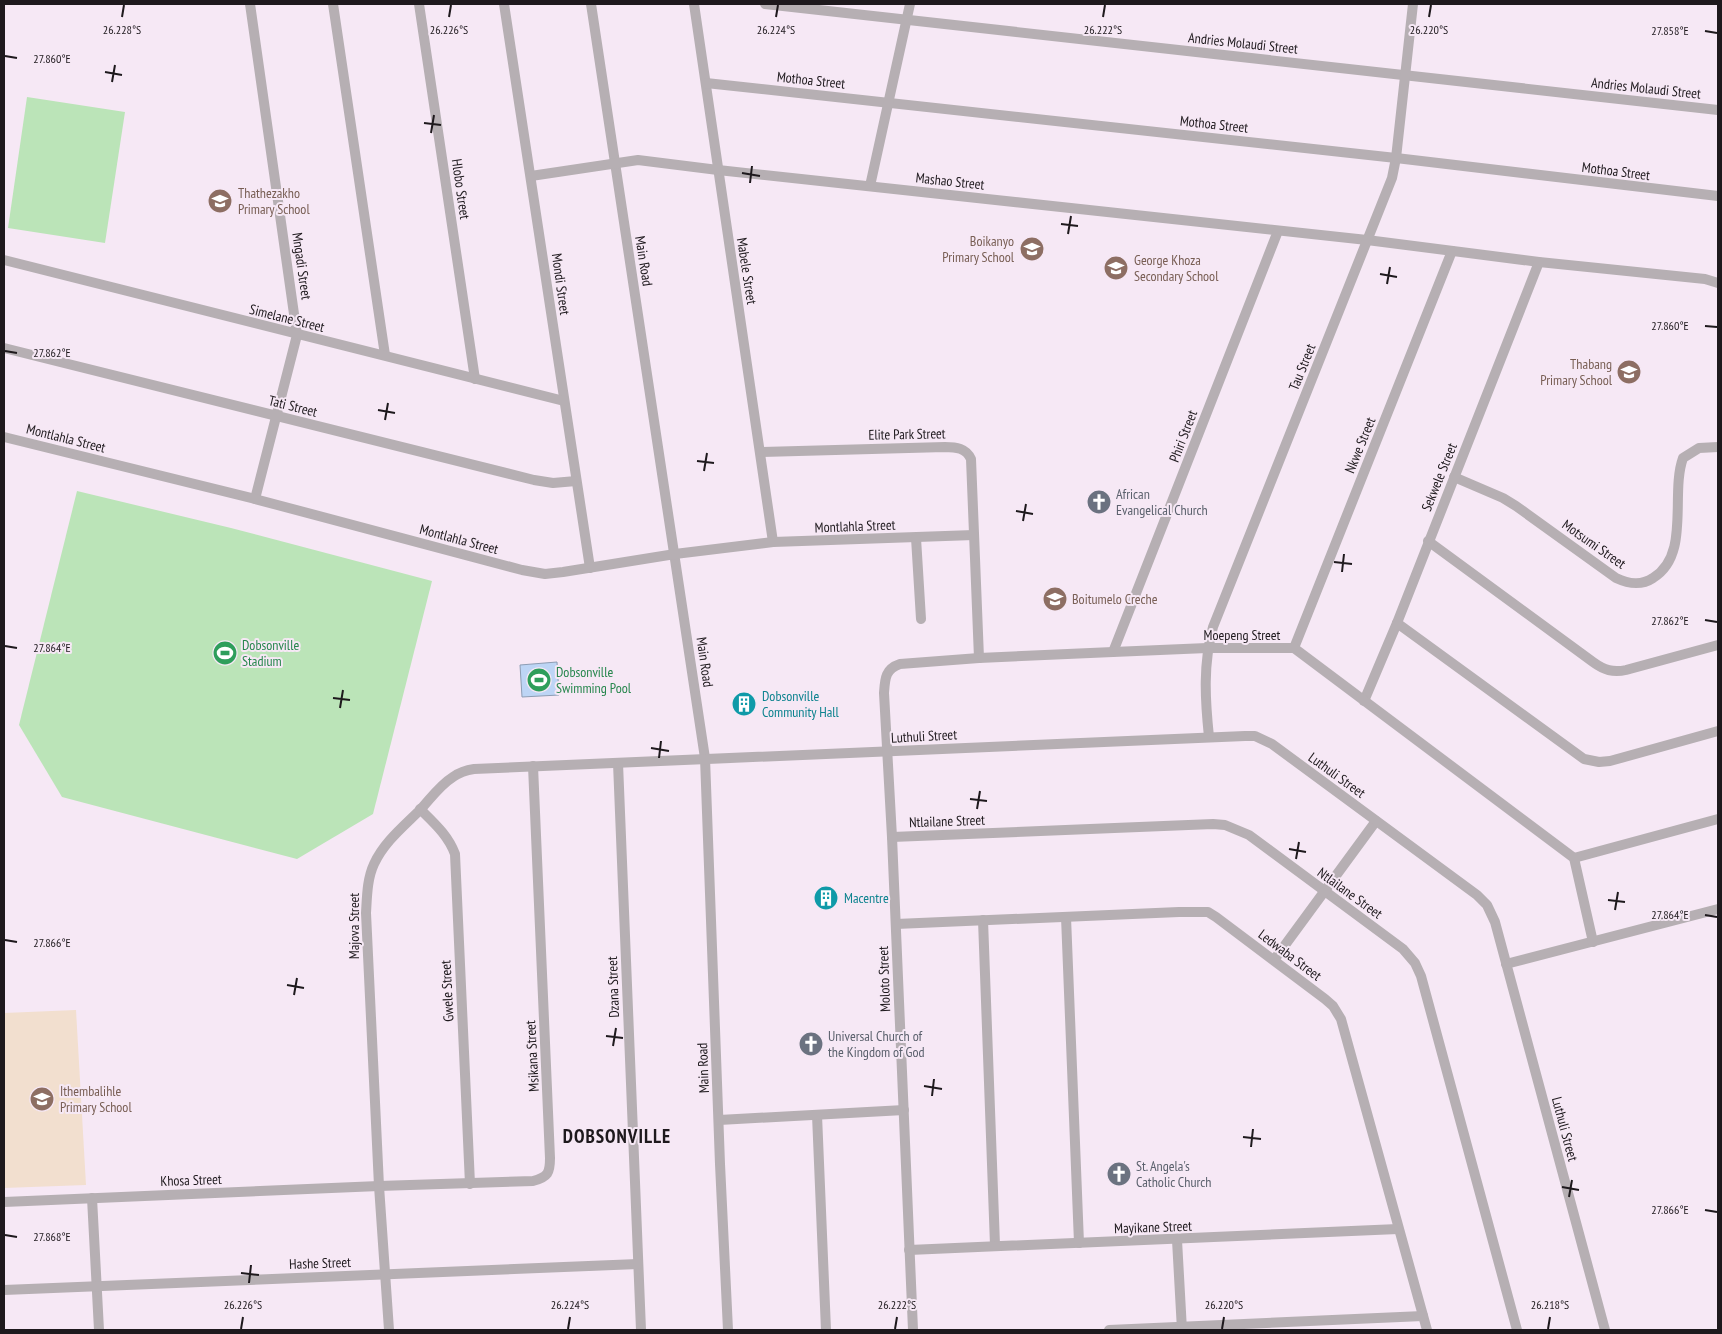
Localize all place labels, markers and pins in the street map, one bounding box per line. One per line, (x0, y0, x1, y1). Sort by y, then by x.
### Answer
place label: Thathezakho Primary School (238, 184, 310, 218)
school or university icon: Thathezakho Primary School (207, 188, 233, 214)
place label: Boikanyo Primary School (942, 232, 1015, 266)
school or university icon: Boikanyo Primary School (1019, 236, 1045, 262)
place label: George Khoza Secondary School (1134, 251, 1219, 285)
school or university icon: George Khoza Secondary School (1103, 255, 1129, 281)
place label: Thabang Primary School (1540, 355, 1613, 389)
school or university icon: Thabang Primary School (1616, 359, 1642, 385)
place label: African Evangelical Church (1116, 485, 1208, 519)
church icon: African Evangelical Church (1086, 489, 1112, 515)
school or university icon: Boitumelo Creche (1042, 586, 1068, 612)
place label: Boitumelo Creche (1072, 590, 1158, 608)
place label: Dobsonville Stadium (242, 636, 299, 670)
sports icon: Dobsonville Stadium (212, 640, 238, 666)
place label: Dobsonville Swimming Pool (556, 663, 632, 697)
sports icon: Dobsonville Swimming Pool (526, 667, 552, 693)
place label: Dobsonville Community Hall (762, 687, 840, 721)
building icon: Dobsonville Community Hall (731, 691, 757, 717)
building icon: Macentre (813, 885, 839, 911)
place label: Macentre (844, 889, 889, 907)
place label: Universal Church of the Kingdom of God (828, 1027, 925, 1061)
church icon: Universal Church of the Kingdom of God (798, 1031, 824, 1057)
place label: Ithembalihle Primary School (60, 1082, 132, 1116)
school or university icon: Ithembalihle Primary School (29, 1086, 55, 1112)
place label: St. Angela's Catholic Church (1136, 1157, 1212, 1191)
church icon: St. Angela's Catholic Church (1106, 1161, 1132, 1187)

